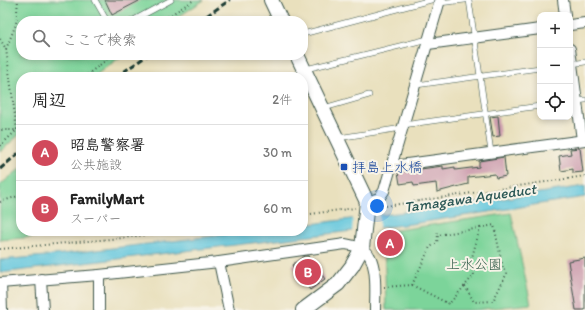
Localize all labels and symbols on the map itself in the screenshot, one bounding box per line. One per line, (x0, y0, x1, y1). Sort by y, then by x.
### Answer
place label: 拝島上水橋 (352, 159, 422, 176)
marker: 拝島上水橋 (339, 162, 349, 172)
water label: Tamagawa Aqueduct (403, 180, 539, 216)
your location (367, 196, 387, 216)
pin: A (377, 228, 403, 258)
park label: 上水公園 (446, 256, 502, 273)
pin: B (295, 257, 321, 287)

